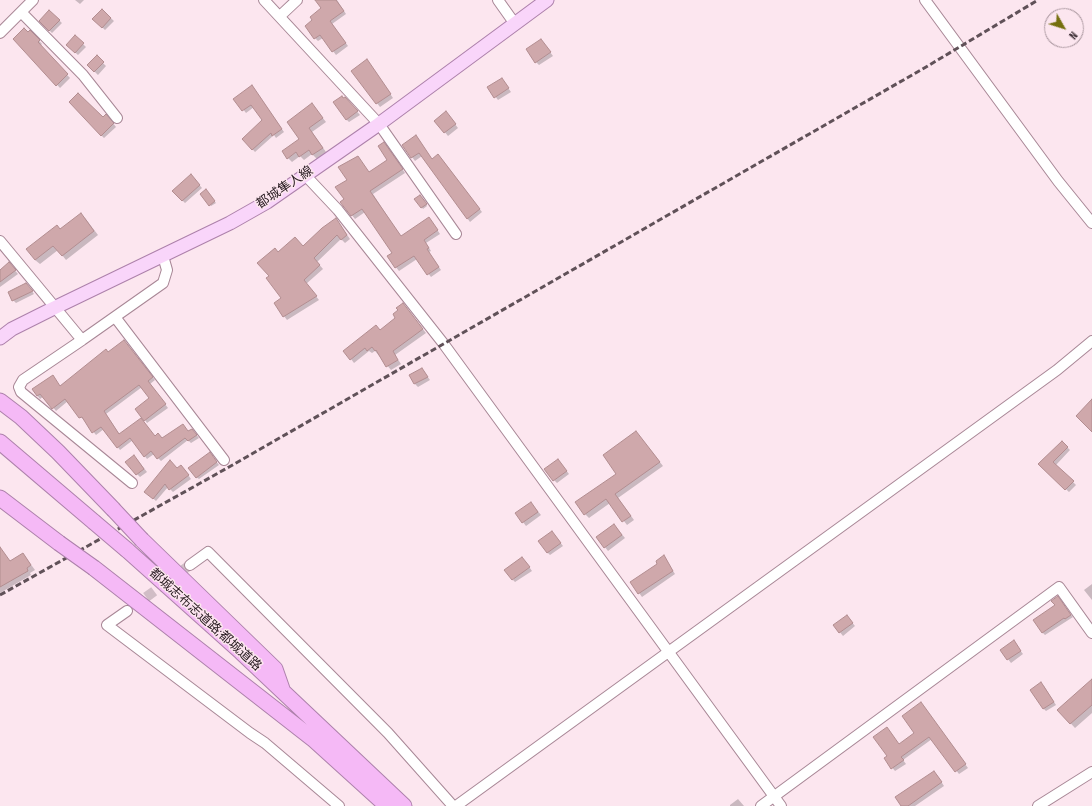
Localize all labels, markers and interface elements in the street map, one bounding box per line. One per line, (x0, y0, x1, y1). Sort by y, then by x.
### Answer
north arrow (1044, 8, 1084, 48)
text: N (1066, 29, 1080, 42)
street label: 都城隼人線 (254, 163, 316, 213)
street label: 都城志布志道路;都城道路 (146, 566, 264, 674)

